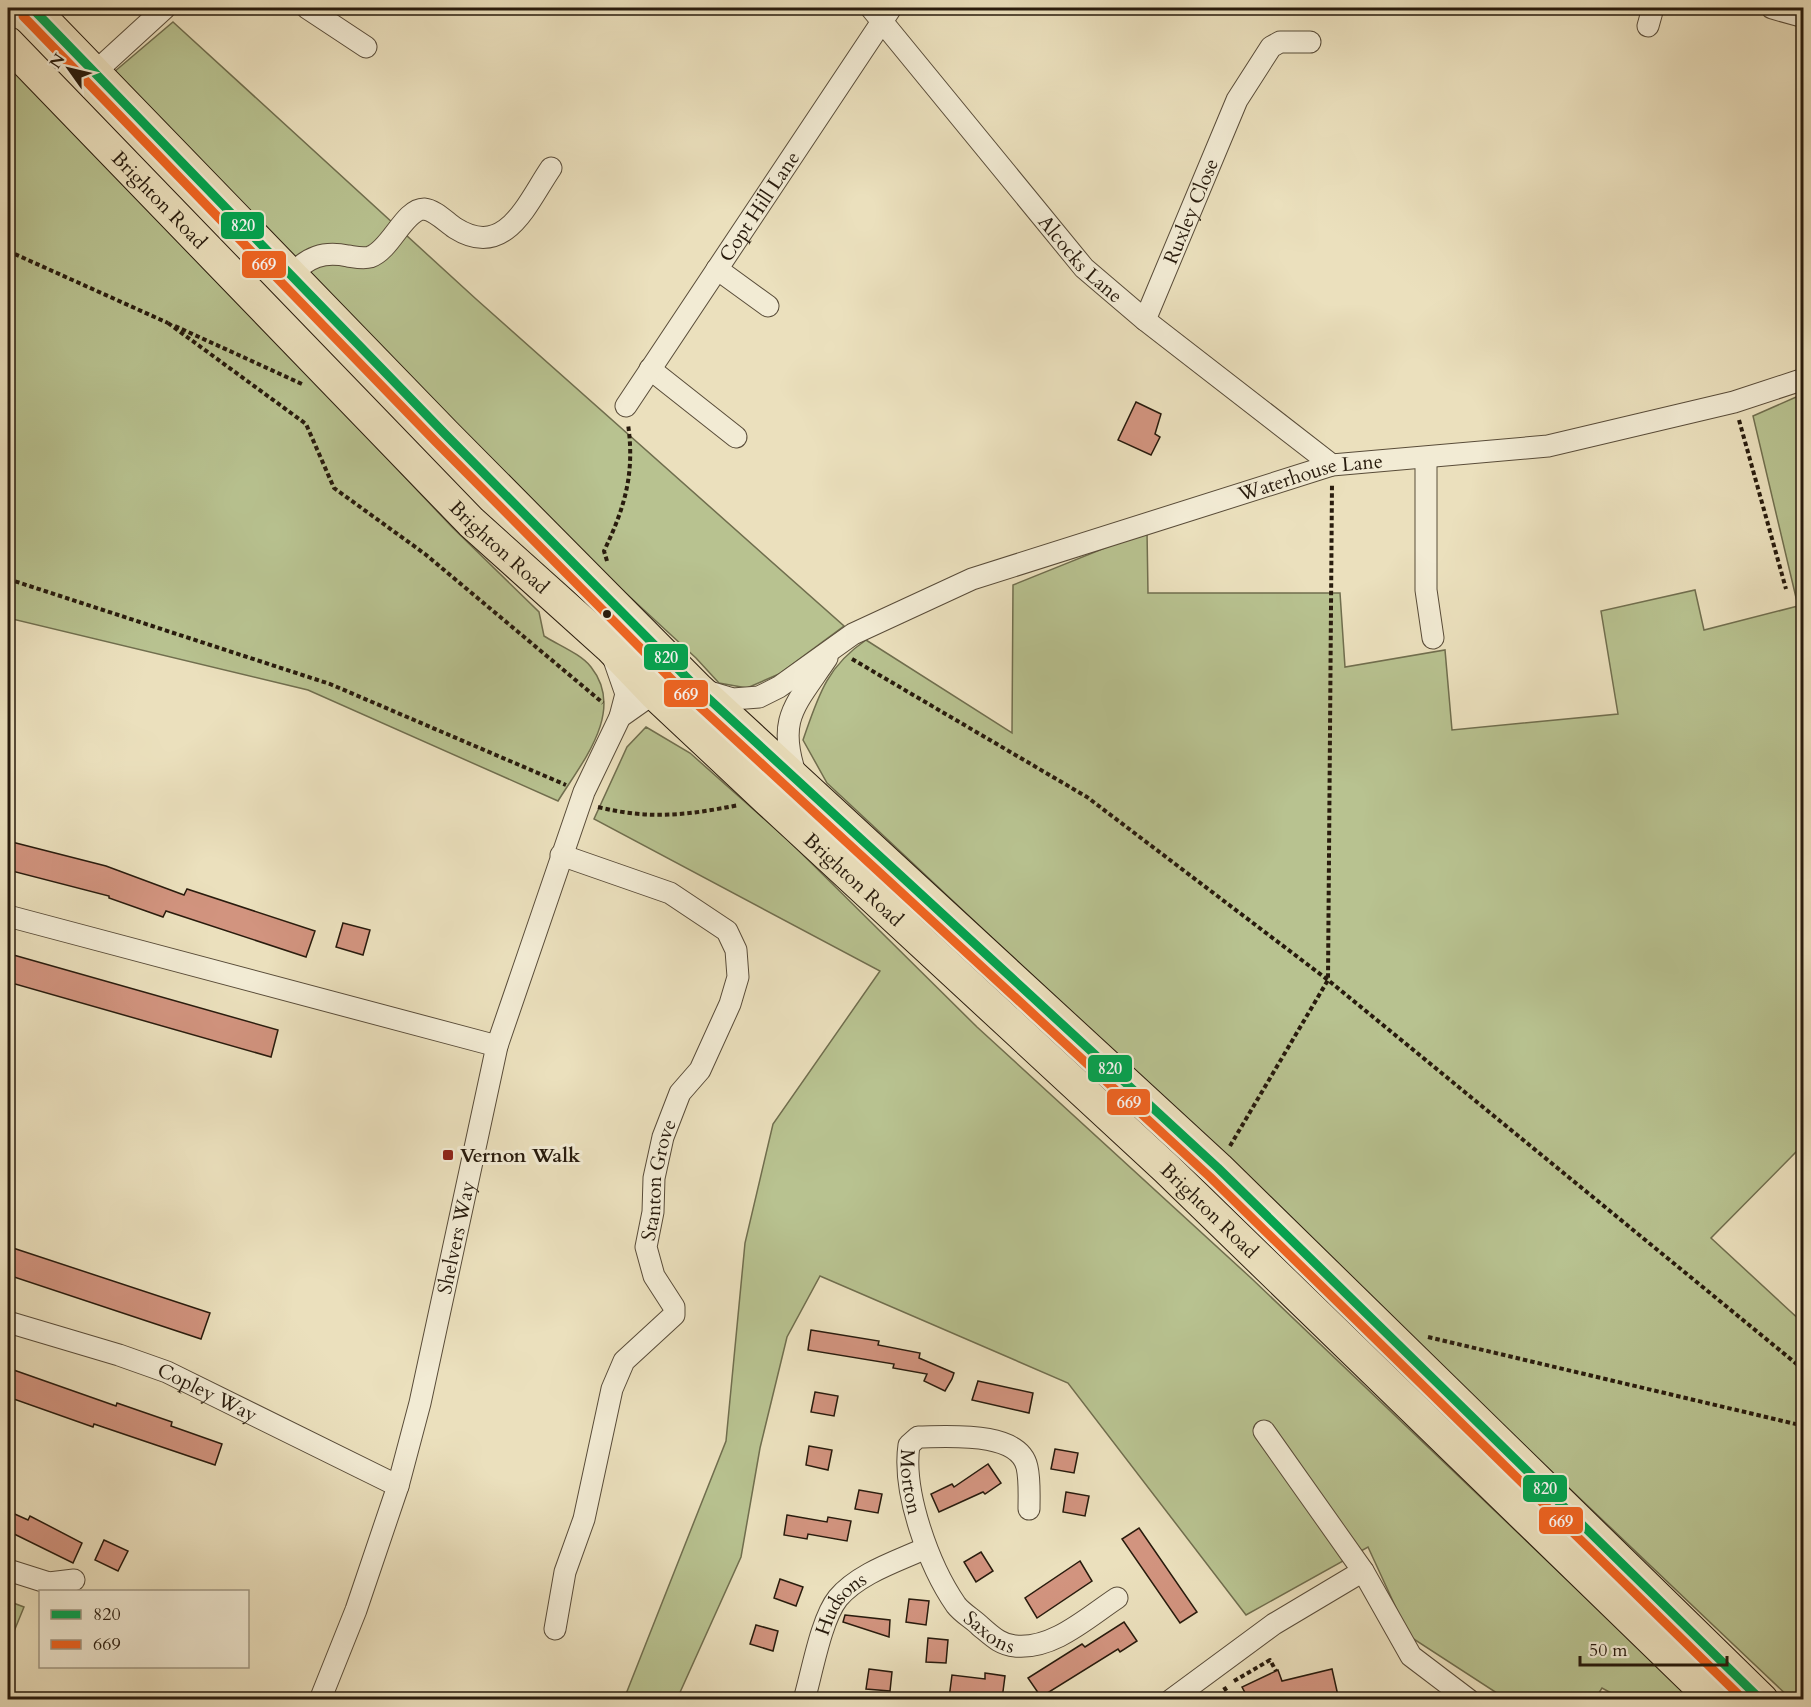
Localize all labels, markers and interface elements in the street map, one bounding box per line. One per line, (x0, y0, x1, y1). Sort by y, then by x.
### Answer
north arrow (39, 39, 99, 99)
text: N (44, 49, 70, 73)
street label: Brighton Road (106, 145, 213, 255)
street label: Copt Hill Lane (712, 146, 806, 267)
street label: Ruxley Close (1156, 154, 1225, 268)
street label: Alcocks Lane (1032, 209, 1129, 309)
line badge: 820 (220, 211, 265, 240)
text: 820 (231, 215, 255, 237)
line badge: 669 (241, 250, 287, 279)
text: 669 (252, 254, 276, 276)
street label: Waterhouse Lane (1234, 447, 1384, 508)
street label: Brighton Road (444, 494, 555, 600)
unlabelled marker (601, 608, 613, 620)
line badge: 820 (643, 643, 689, 671)
text: 820 (654, 647, 678, 669)
line badge: 669 (663, 679, 709, 708)
text: 669 (674, 684, 698, 706)
street label: Brighton Road (798, 826, 910, 932)
line badge: 820 (1087, 1054, 1133, 1083)
text: 820 (1098, 1058, 1122, 1080)
line badge: 669 (1106, 1088, 1151, 1116)
text: 669 (1117, 1092, 1141, 1114)
street label: Stanton Grove (634, 1115, 682, 1243)
place label: Vernon Walk (460, 1142, 581, 1169)
marker: Vernon Walk (441, 1148, 455, 1162)
street label: Brighton Road (1155, 1157, 1265, 1264)
street label: Shelvers Way (430, 1178, 481, 1297)
street label: Copley Way (154, 1356, 262, 1428)
street label: Morton (894, 1449, 929, 1518)
line badge: 820 (1522, 1474, 1568, 1503)
text: 820 (1533, 1478, 1557, 1500)
line badge: 669 (1538, 1506, 1584, 1535)
text: 669 (1549, 1511, 1573, 1533)
street label: Hudsons (808, 1565, 871, 1639)
legend (39, 1590, 249, 1668)
text: 820 (93, 1602, 121, 1627)
street label: Saxons (958, 1604, 1016, 1659)
scale bar (1580, 1629, 1727, 1667)
text: 669 (93, 1632, 121, 1657)
text: 50 m (1589, 1638, 1628, 1663)

